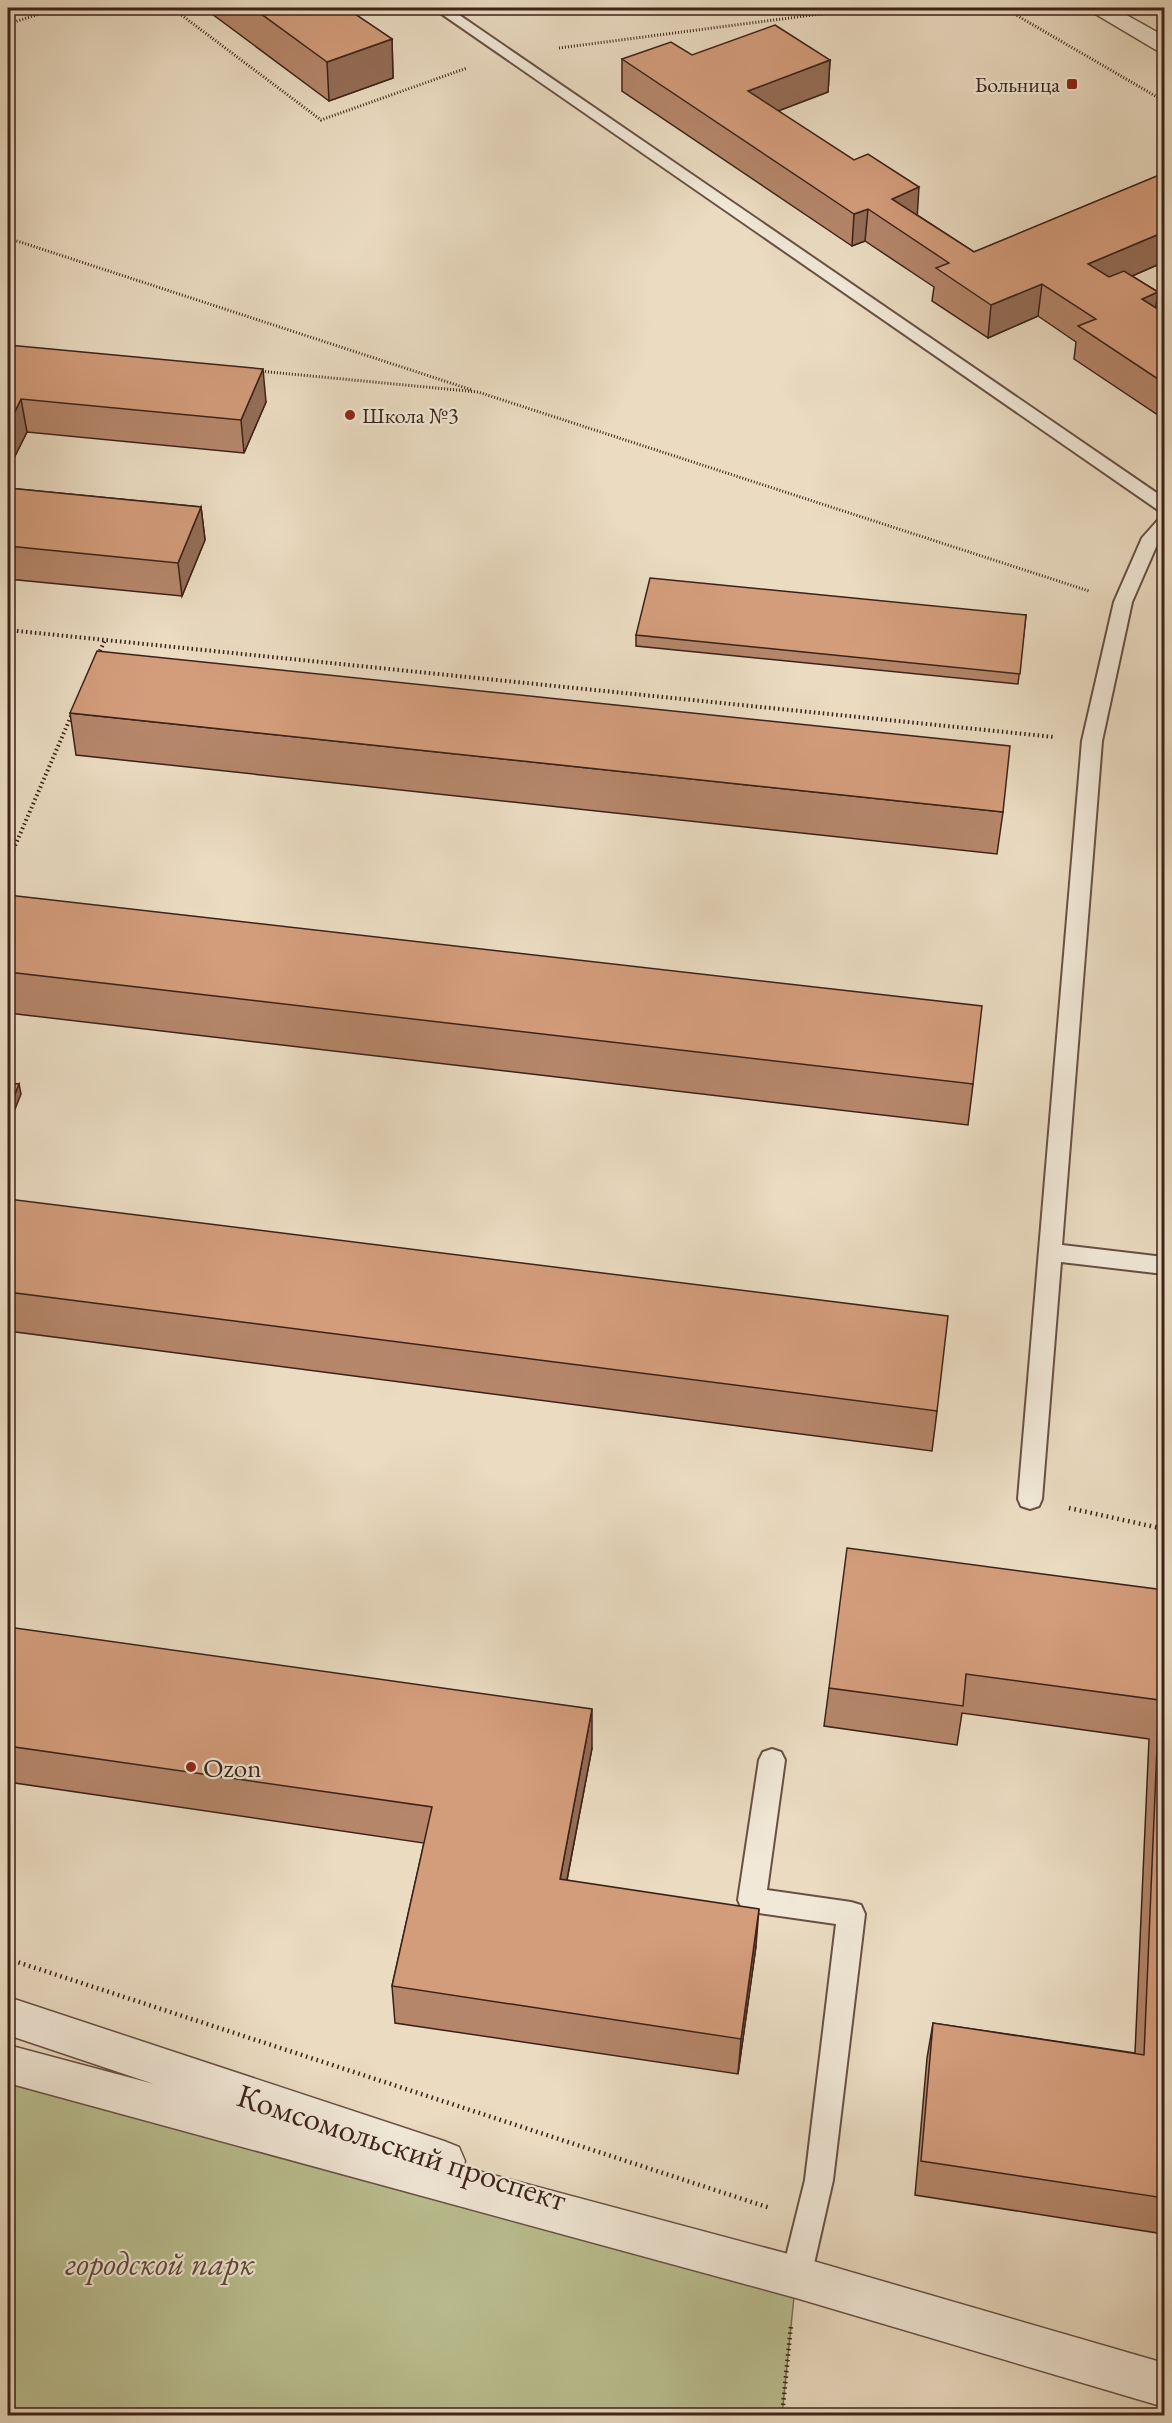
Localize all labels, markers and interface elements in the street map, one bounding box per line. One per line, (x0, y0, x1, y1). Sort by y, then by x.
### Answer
place label: Больница (974, 70, 1060, 99)
marker: Больница (1065, 77, 1079, 91)
place label: Школа №3 (362, 401, 459, 430)
marker: Школа №3 (343, 408, 357, 422)
place label: Ozon (203, 1750, 261, 1785)
marker: Ozon (184, 1760, 198, 1774)
street label: Комсомольский проспект (232, 2073, 573, 2221)
park label: городской парк (65, 2242, 255, 2285)

